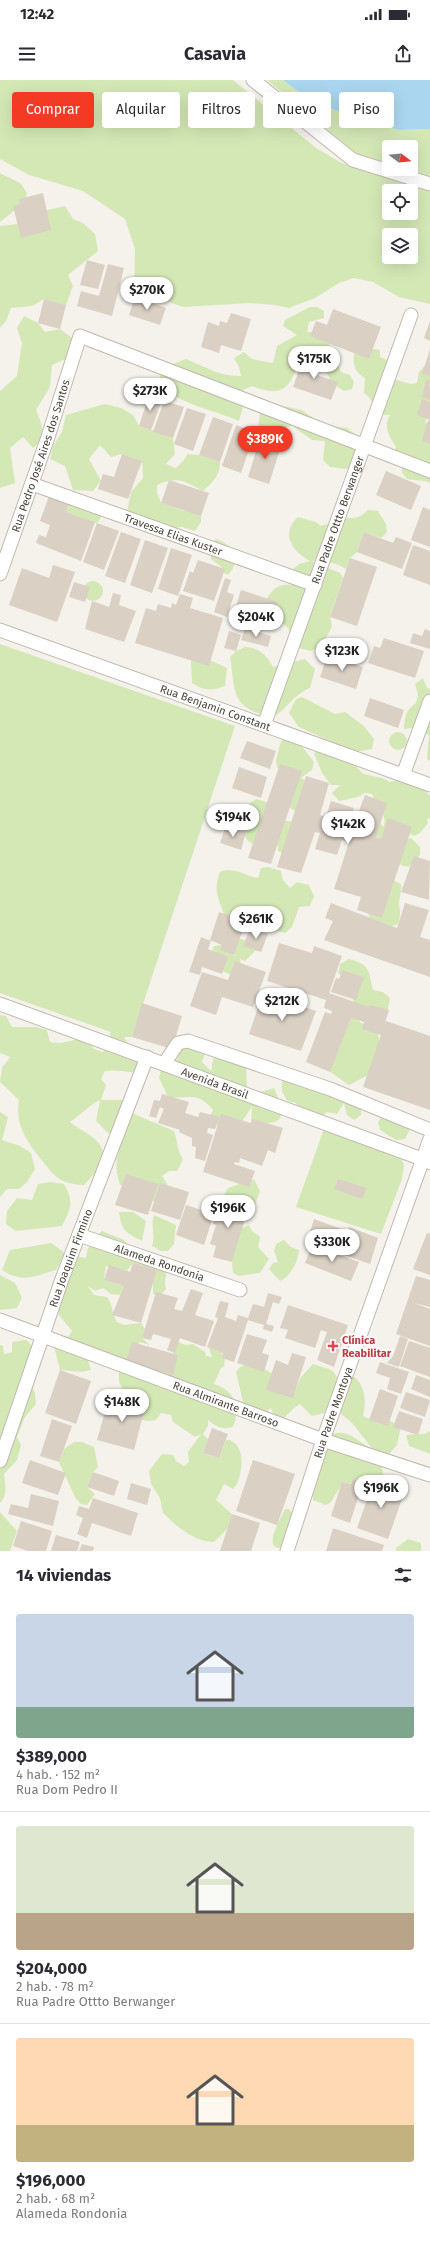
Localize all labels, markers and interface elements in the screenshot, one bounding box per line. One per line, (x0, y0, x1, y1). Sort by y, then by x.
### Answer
text: 12:42 (20, 5, 54, 23)
icon: menu (16, 43, 38, 65)
text: Casavia (184, 43, 246, 65)
icon: share (392, 43, 414, 65)
chip: Comprar (12, 92, 94, 128)
chip: Alquilar (102, 92, 180, 128)
chip: Filtros (188, 92, 255, 128)
chip: Nuevo (263, 92, 331, 128)
chip: Piso (339, 92, 394, 128)
north arrow (382, 140, 418, 176)
map controls (382, 140, 418, 264)
button: locate (382, 184, 418, 220)
button: layers (382, 228, 418, 264)
pin: $270K (119, 277, 175, 311)
text: $270K (129, 282, 165, 297)
pin: $175K (286, 346, 342, 380)
text: $175K (297, 351, 331, 366)
street label: Rua Pedro José Aires dos Santos (9, 378, 72, 534)
pin: $273K (122, 378, 178, 412)
text: $273K (133, 383, 167, 398)
pin: $389K (237, 426, 293, 460)
text: $389K (247, 431, 283, 446)
street label: Rua Padre Ottto Berwanger (309, 453, 367, 585)
street label: Travessa Elias Kuster (122, 511, 225, 558)
pin: $204K (228, 604, 284, 638)
text: $204K (238, 609, 274, 624)
pin: $123K (314, 638, 370, 672)
text: $123K (325, 643, 359, 658)
street label: Rua Benjamin Constant (158, 682, 272, 734)
pin: $194K (205, 804, 261, 838)
text: $194K (215, 809, 251, 824)
pin: $142K (320, 811, 376, 845)
text: $142K (331, 816, 365, 831)
pin: $261K (228, 906, 284, 940)
text: $261K (239, 911, 273, 926)
pin: $212K (254, 988, 310, 1022)
text: $212K (265, 993, 299, 1008)
street label: Avenida Brasil (180, 1065, 250, 1101)
pin: $196K (200, 1195, 256, 1229)
text: $196K (210, 1200, 246, 1215)
street label: Rua Joaquim Firmino (46, 1207, 95, 1309)
pin: $330K (304, 1229, 360, 1263)
text: $330K (314, 1234, 350, 1249)
street label: Alameda Rondonia (113, 1241, 206, 1284)
place label: Clínica Reabilitar (342, 1334, 392, 1360)
marker: Clínica Reabilitar (327, 1340, 339, 1352)
street label: Rua Padre Montoya (311, 1365, 355, 1460)
street label: Rua Almirante Barroso (171, 1378, 281, 1430)
pin: $148K (94, 1389, 150, 1423)
text: $148K (104, 1394, 140, 1409)
pin: $196K (353, 1475, 409, 1509)
text: $196K (363, 1480, 399, 1495)
icon: filters (392, 1564, 414, 1586)
text: 14 viviendas (16, 1565, 111, 1586)
icon: home (179, 1640, 251, 1712)
text: $389,000 (16, 1746, 87, 1767)
text: 4 hab. · 152 m² (16, 1767, 100, 1782)
text: Rua Dom Pedro II (16, 1782, 118, 1797)
icon: home (179, 1852, 251, 1924)
text: $204,000 (16, 1958, 87, 1979)
text: 2 hab. · 78 m² (16, 1979, 94, 1994)
text: Rua Padre Ottto Berwanger (16, 1994, 175, 2009)
icon: home (179, 2064, 251, 2136)
text: $196,000 (16, 2170, 85, 2191)
text: 2 hab. · 68 m² (16, 2191, 95, 2206)
text: Alameda Rondonia (16, 2206, 127, 2221)

